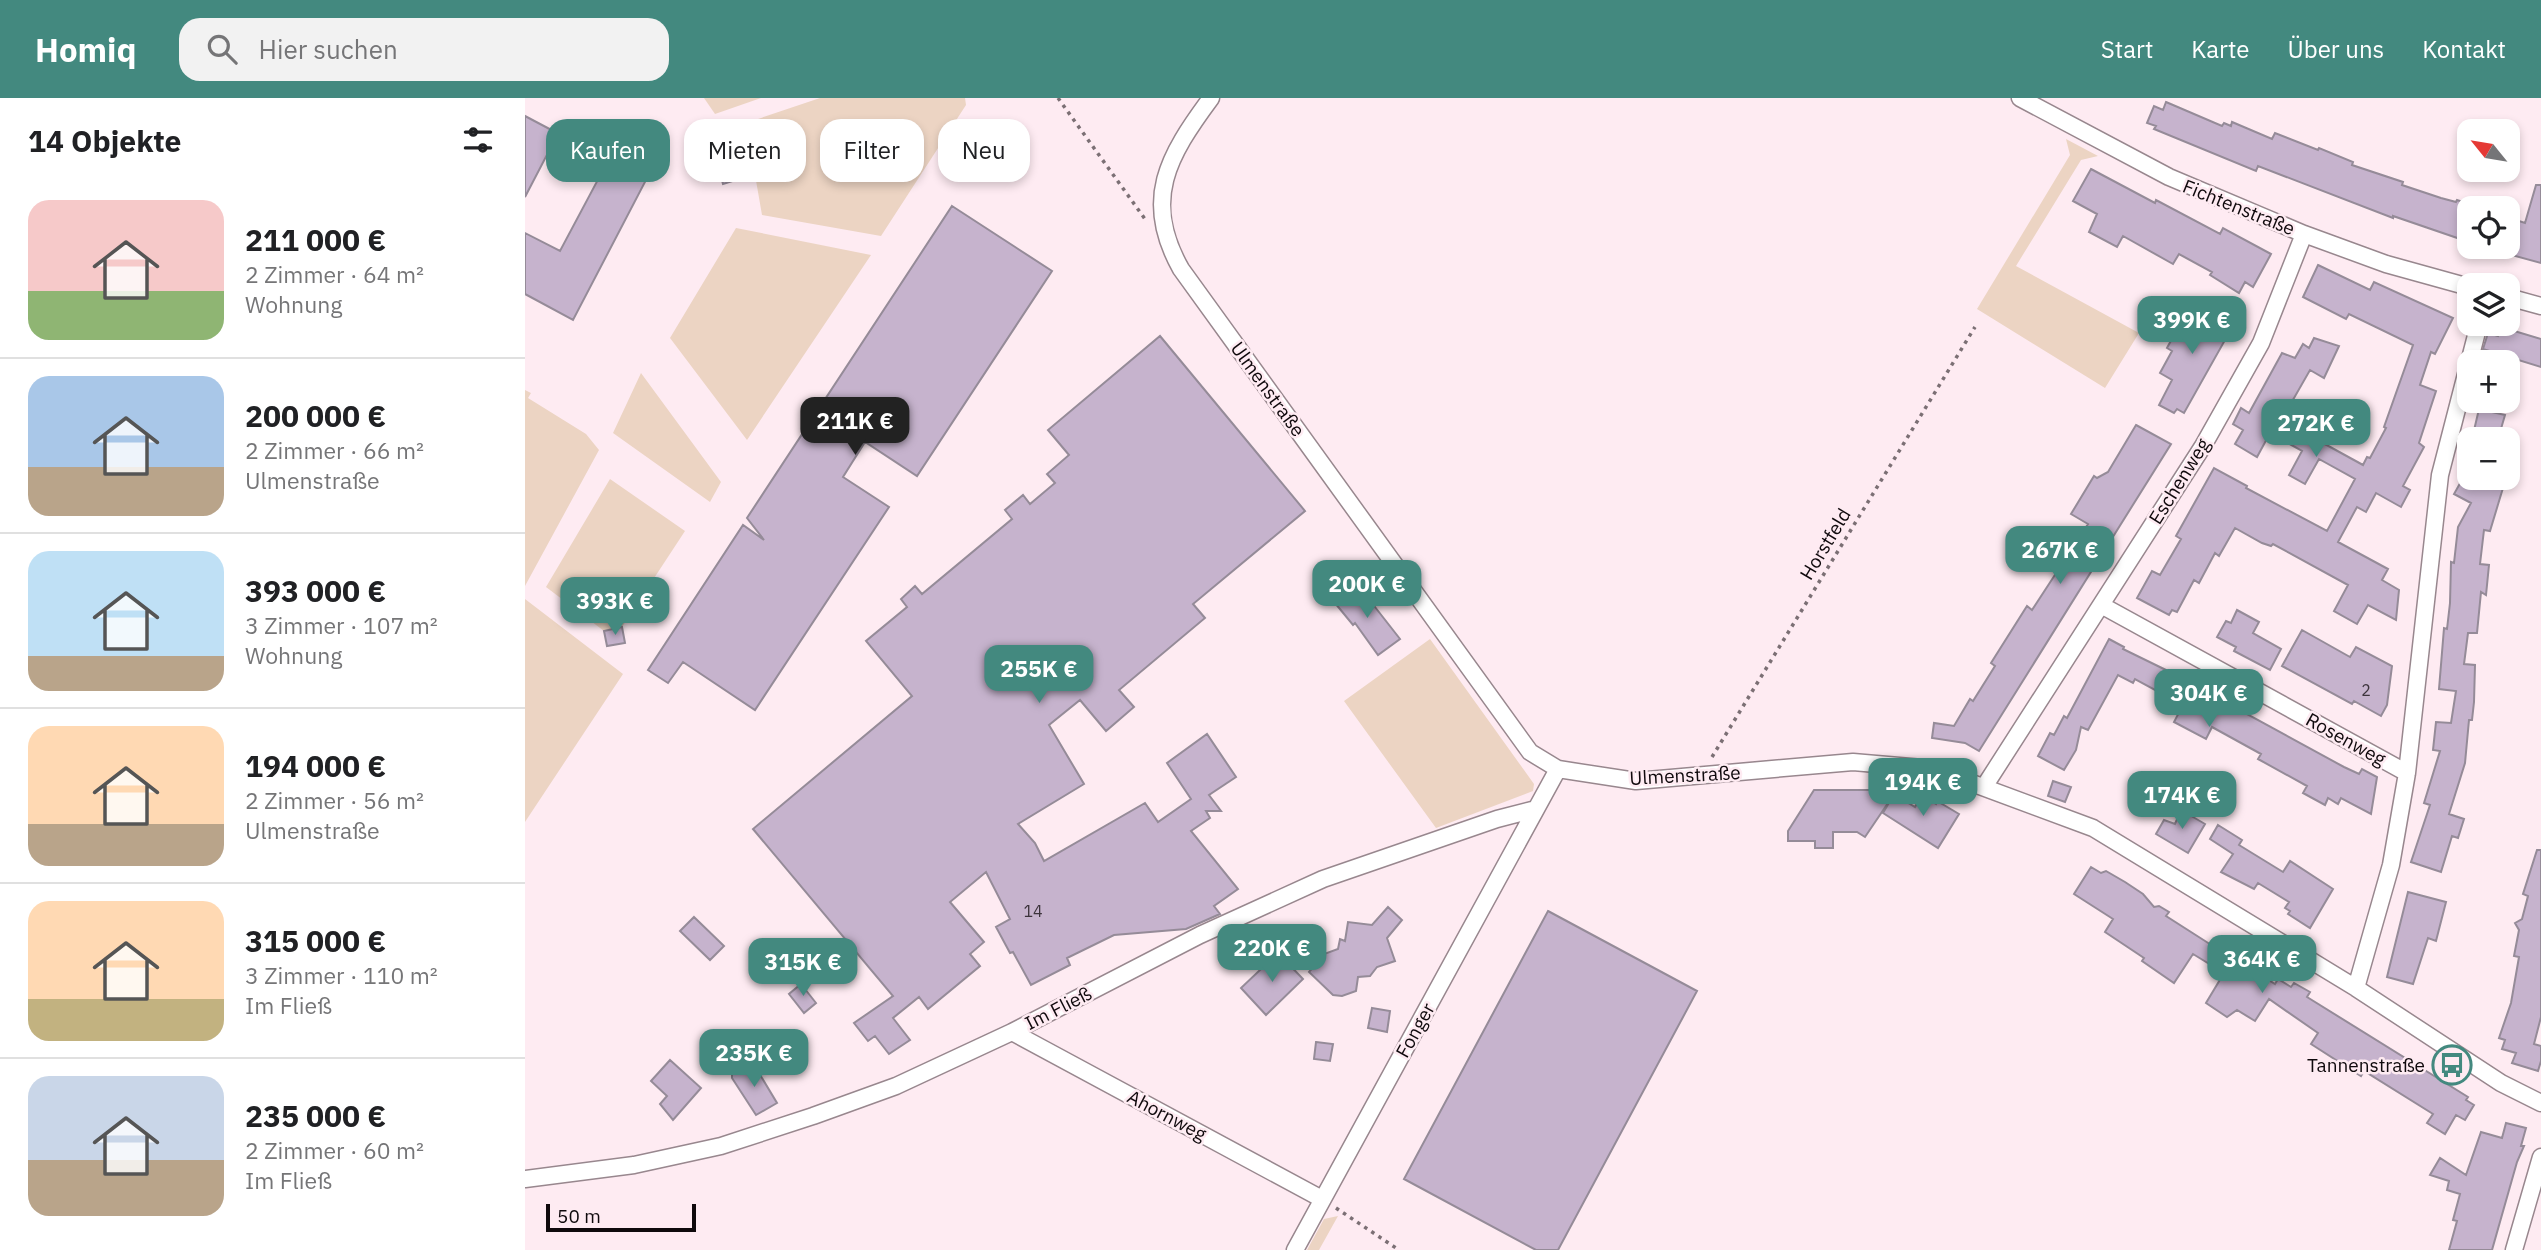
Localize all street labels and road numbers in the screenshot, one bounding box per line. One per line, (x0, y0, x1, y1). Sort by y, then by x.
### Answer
street label: Fichtenstraße (2179, 174, 2299, 240)
street label: Ulmenstraße (1226, 337, 1310, 441)
street label: Eschenweg (2143, 434, 2215, 528)
street label: Horstfeld (1794, 504, 1856, 584)
street label: Rosenweg (2302, 707, 2390, 771)
street label: Ulmenstraße (1629, 760, 1741, 790)
street label: Im Fließ (1021, 981, 1095, 1035)
street label: Fonger (1390, 998, 1440, 1062)
street label: Ahornweg (1123, 1084, 1211, 1146)

